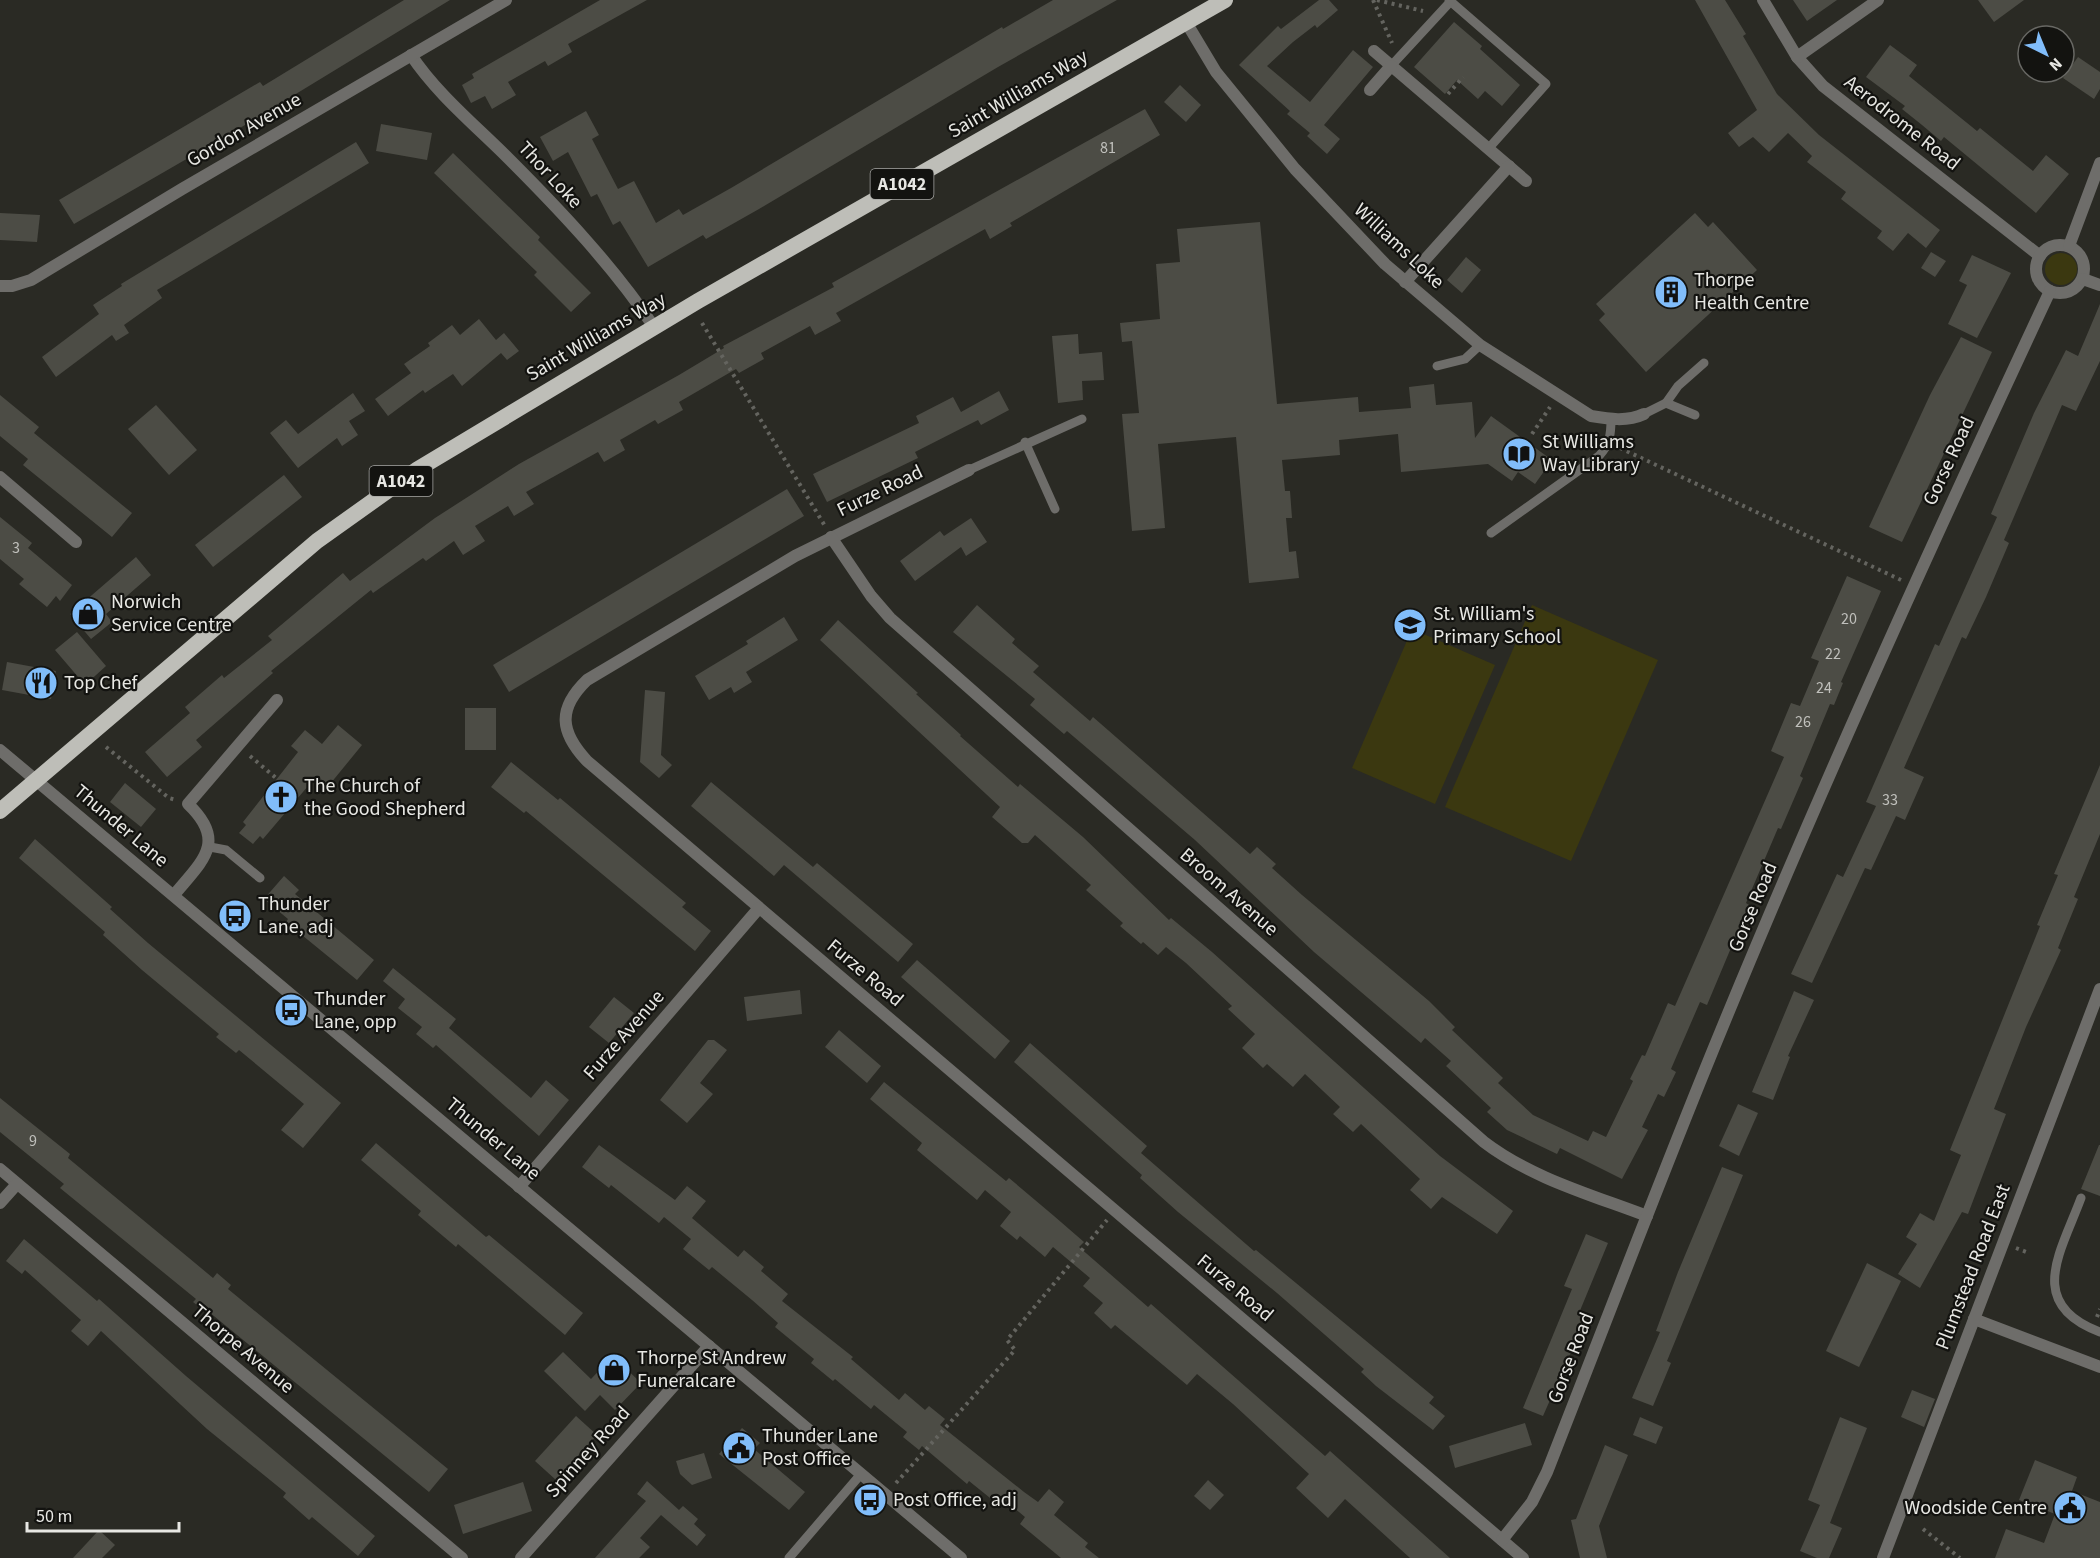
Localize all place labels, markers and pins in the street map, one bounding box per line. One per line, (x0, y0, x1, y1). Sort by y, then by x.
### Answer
place label: Thorpe Health Centre (1694, 266, 1809, 317)
building icon: Thorpe Health Centre (1653, 274, 1689, 310)
place label: St Williams Way Library (1542, 428, 1641, 479)
library icon: St Williams Way Library (1501, 436, 1537, 472)
place label: Norwich Service Centre (111, 588, 232, 639)
shop icon: Norwich Service Centre (70, 596, 106, 632)
place label: St. William's Primary School (1433, 600, 1561, 651)
school or university icon: St. William's Primary School (1392, 607, 1428, 643)
restaurant icon: Top Chef (23, 665, 59, 701)
place label: Top Chef (64, 669, 139, 697)
place label: The Church of the Good Shepherd (304, 772, 466, 823)
church icon: The Church of the Good Shepherd (263, 779, 299, 815)
place label: Thunder Lane, adj (258, 890, 334, 941)
bus stop icon: Thunder Lane, adj (217, 898, 253, 934)
place label: Thunder Lane, opp (314, 985, 397, 1036)
bus stop icon: Thunder Lane, opp (273, 992, 309, 1028)
place label: Thorpe St Andrew Funeralcare (637, 1344, 786, 1395)
shop icon: Thorpe St Andrew Funeralcare (596, 1352, 632, 1388)
place label: Thunder Lane Post Office (762, 1422, 878, 1473)
public building icon: Thunder Lane Post Office (721, 1430, 757, 1466)
bus stop icon: Post Office, adj (852, 1482, 888, 1518)
place label: Post Office, adj (893, 1486, 1017, 1514)
public building icon: Woodside Centre (2052, 1490, 2088, 1526)
place label: Woodside Centre (1904, 1494, 2047, 1522)

